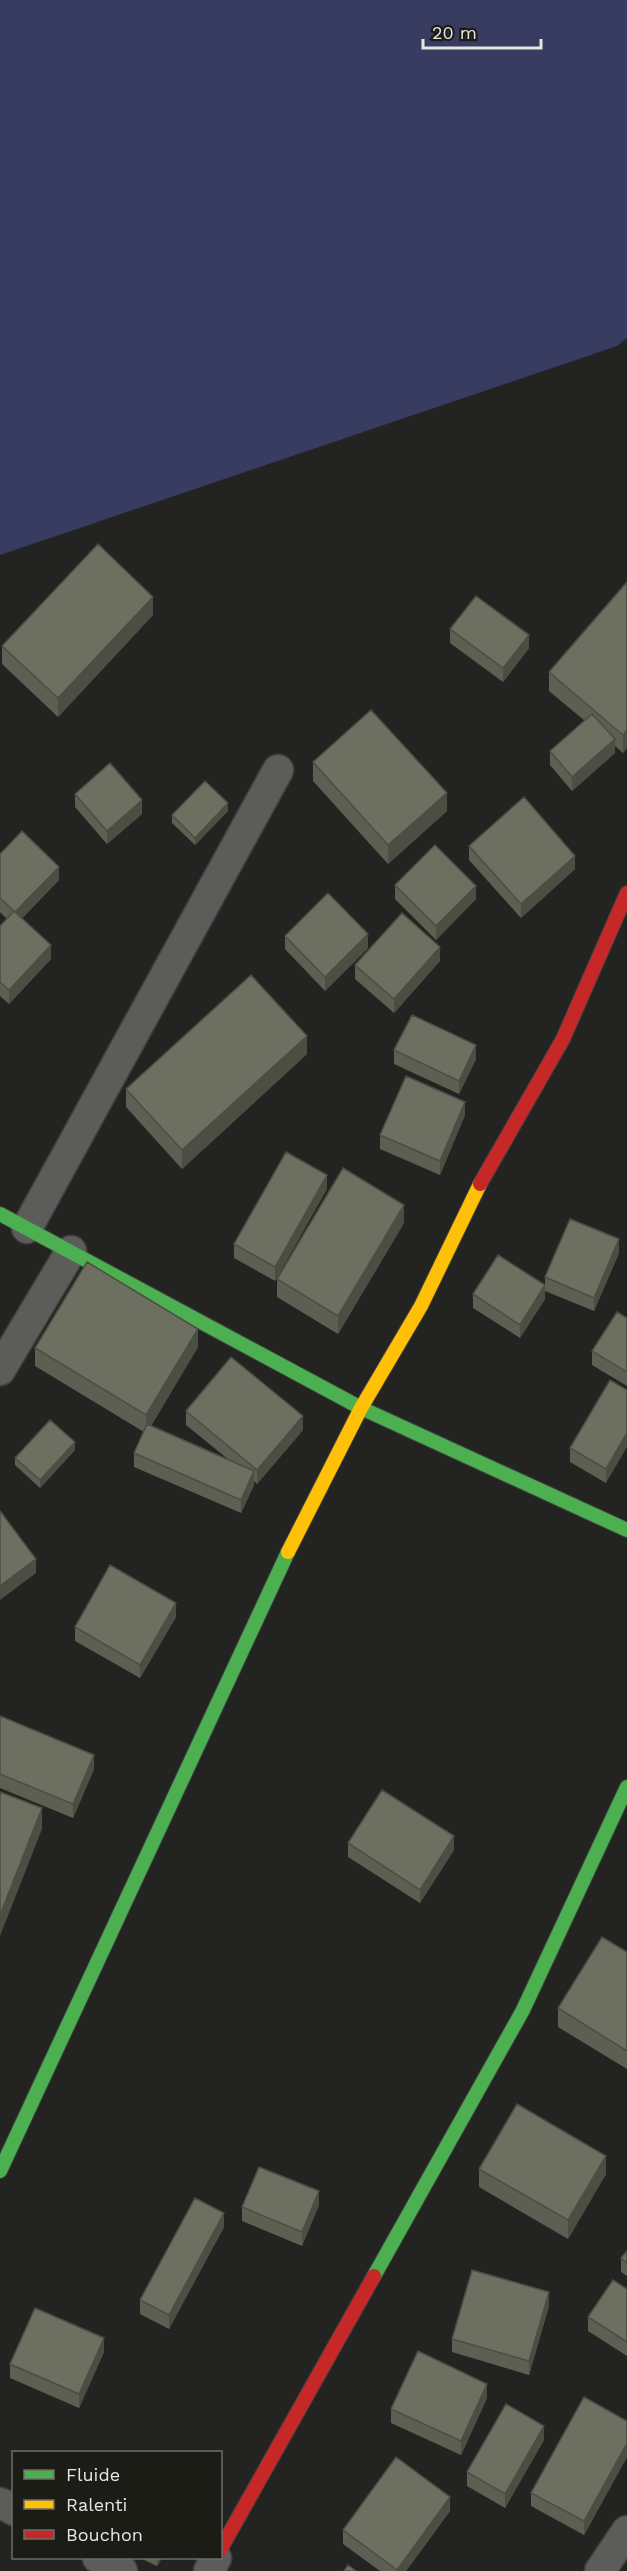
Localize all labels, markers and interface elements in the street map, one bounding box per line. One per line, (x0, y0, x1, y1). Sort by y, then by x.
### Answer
scale bar (423, 12, 542, 50)
text: 20 m (432, 22, 477, 43)
legend (12, 2451, 222, 2559)
text: Fluide (66, 2464, 120, 2485)
text: Ralenti (66, 2494, 127, 2515)
text: Bouchon (66, 2524, 143, 2545)

